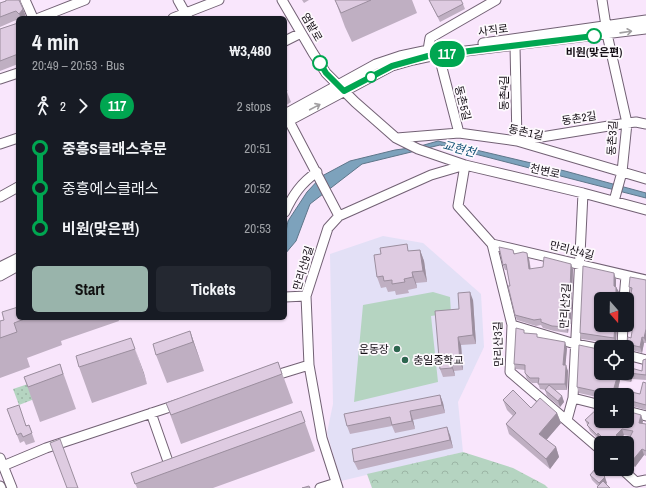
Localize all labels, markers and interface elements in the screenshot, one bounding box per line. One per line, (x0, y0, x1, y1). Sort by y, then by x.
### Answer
street label: 염밭로 (298, 10, 326, 44)
street label: 사직로 (477, 21, 509, 39)
text: 4 min (32, 27, 79, 57)
marker: 비원(맞은편) (586, 28, 602, 44)
one-way arrow (619, 28, 632, 36)
text: ₩3,480 (230, 40, 271, 61)
line badge: 117 (424, 41, 470, 67)
text: 117 (438, 45, 456, 63)
place label: 비원(맞은편) (566, 45, 622, 59)
unlabelled marker (312, 55, 328, 71)
text: 20:49 – 20:53 · Bus (32, 57, 124, 74)
unlabelled marker (365, 71, 377, 83)
street label: 동촌4길 (497, 75, 511, 111)
street label: 동촌5길 (452, 84, 474, 122)
icon: walk (32, 95, 54, 117)
icon: forward (72, 95, 94, 117)
text: 117 (108, 97, 126, 115)
text: 2 (60, 98, 66, 115)
text: 2 stops (237, 98, 271, 115)
one-way arrow (308, 103, 320, 110)
street label: 동촌2길 (560, 108, 598, 128)
street label: 동촌3길 (604, 120, 620, 156)
street label: 동촌1길 (507, 121, 545, 143)
water label: 교현천 (441, 137, 479, 161)
text: 중흥S클래스후문 (62, 138, 167, 159)
text: 20:51 (244, 140, 271, 157)
street label: 천변로 (529, 161, 561, 181)
text: 중흥에스클래스 (62, 178, 159, 199)
text: 20:52 (244, 180, 271, 197)
text: 비원(맞은편) (62, 218, 139, 239)
text: 20:53 (244, 220, 271, 237)
street label: 만리산4길 (548, 238, 596, 262)
street label: 만리산9길 (290, 244, 316, 292)
button: Start (32, 266, 148, 312)
button: Tickets (156, 266, 271, 312)
street label: 만리산2길 (557, 283, 573, 329)
north arrow (594, 292, 634, 332)
map controls (594, 292, 634, 476)
street label: 만리산3길 (491, 321, 505, 367)
button: locate (594, 340, 634, 380)
place label: 운동장 (359, 342, 389, 356)
marker: 운동장 (392, 344, 402, 354)
place label: 충일중학교 (413, 353, 464, 367)
marker: 충일중학교 (400, 355, 410, 365)
button: + (594, 388, 634, 428)
button: − (594, 436, 634, 476)

